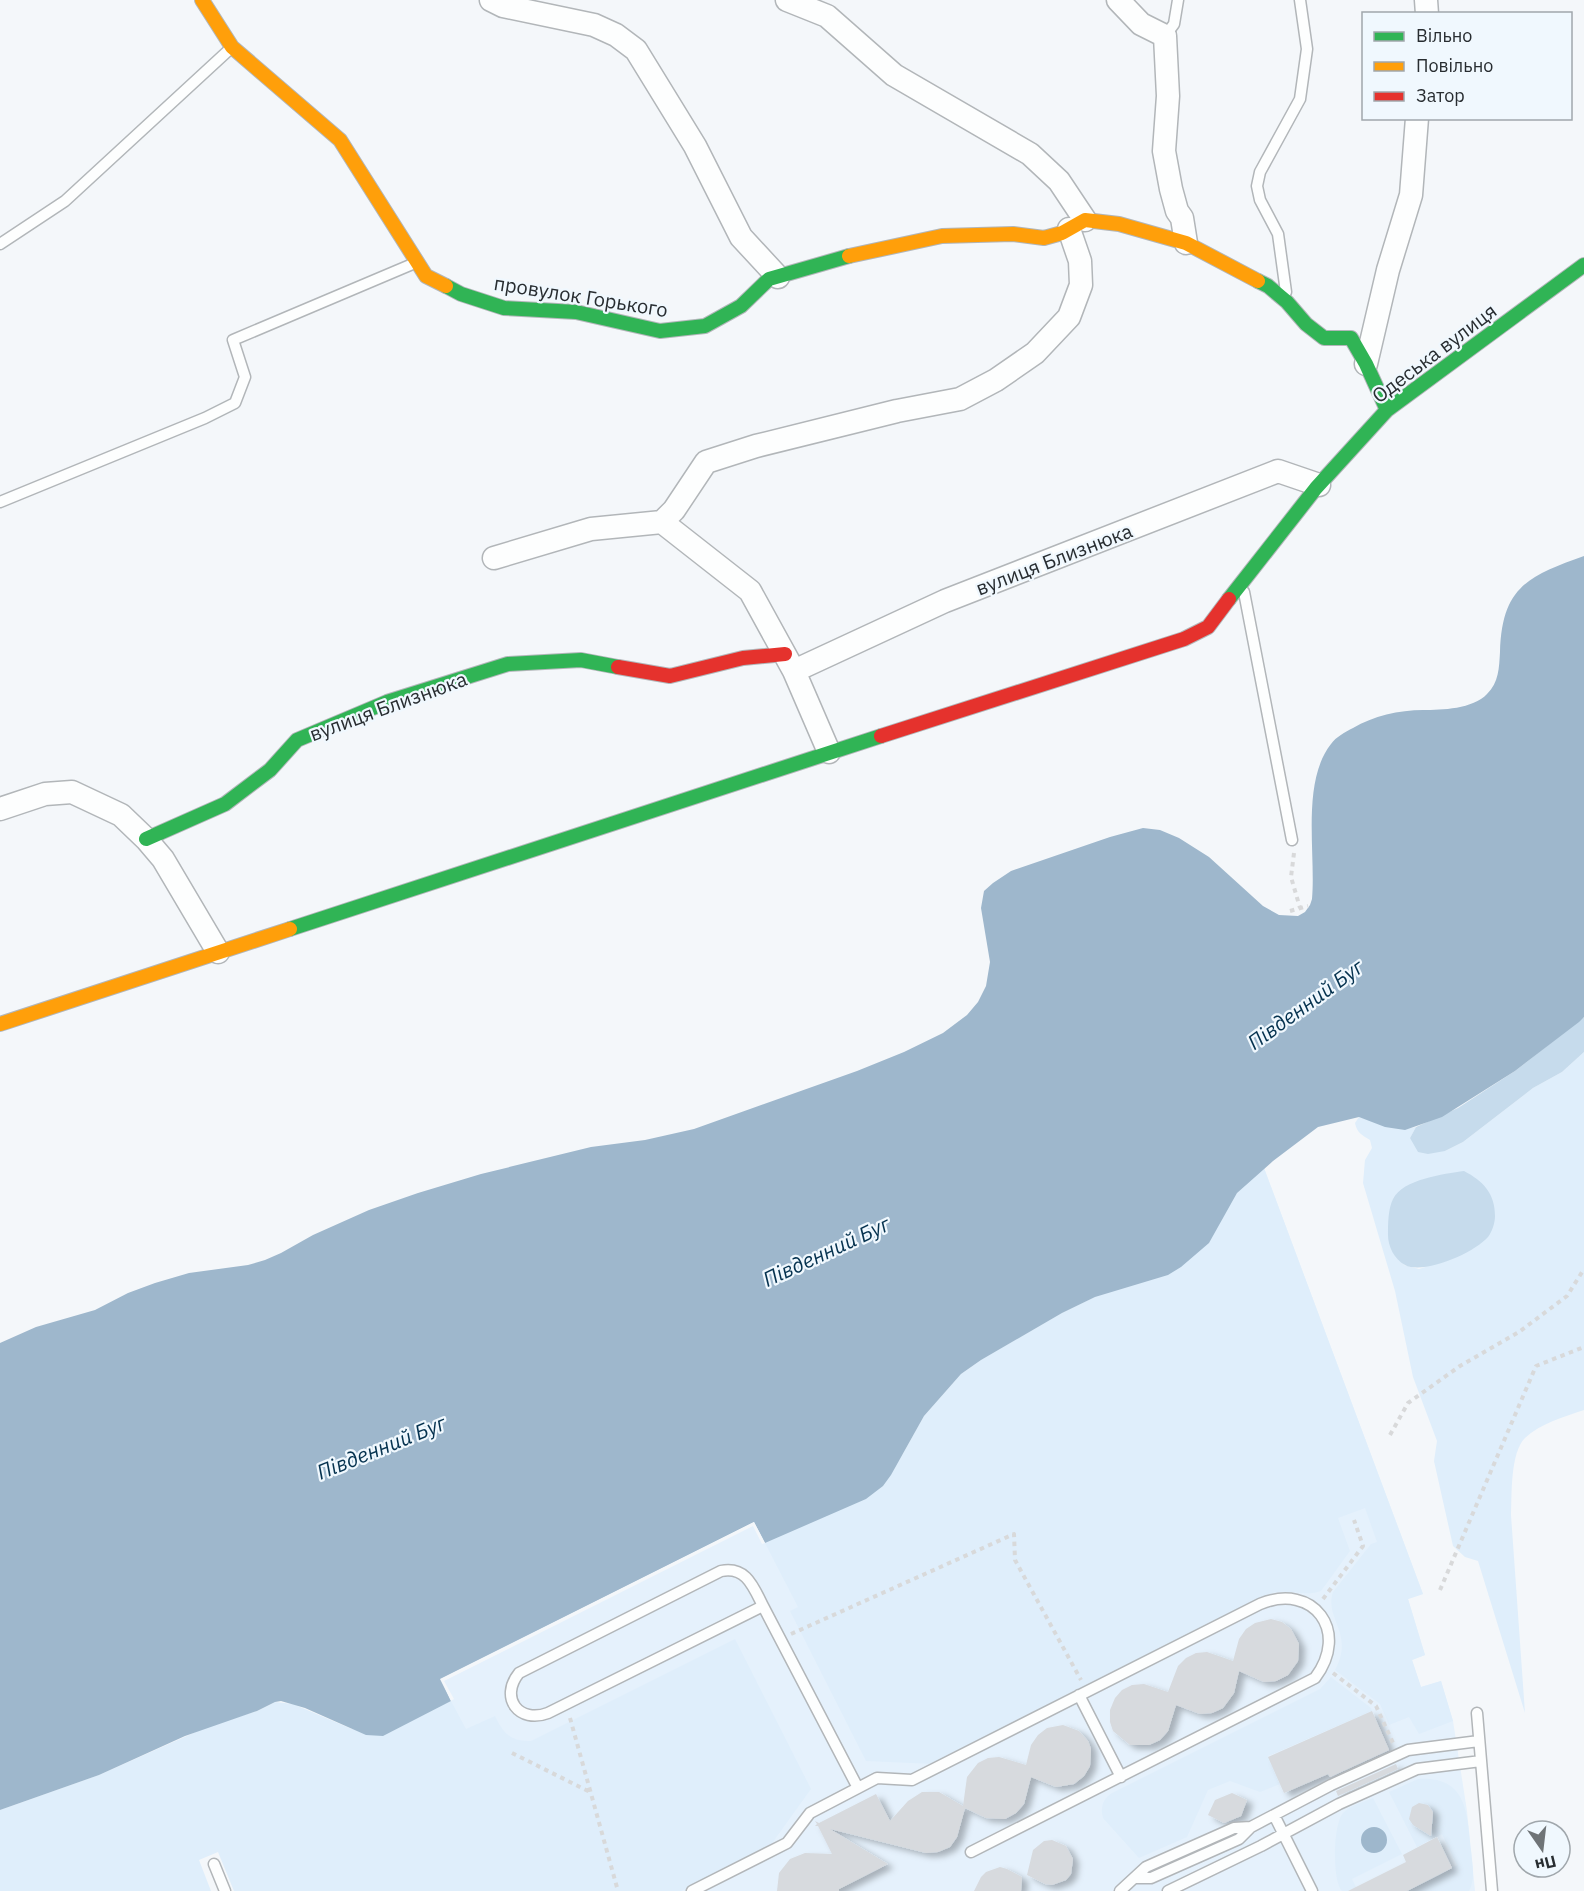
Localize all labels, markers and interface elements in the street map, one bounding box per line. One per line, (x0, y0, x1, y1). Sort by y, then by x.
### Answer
legend (1362, 12, 1572, 120)
text: Вільно (1416, 24, 1472, 47)
text: Повільно (1416, 54, 1493, 77)
text: Затор (1416, 84, 1465, 107)
street label: провулок Горького (492, 269, 670, 323)
street label: Одеська вулиця (1366, 297, 1502, 409)
street label: вулиця Близнюка (972, 517, 1137, 601)
street label: вулиця Близнюка (305, 665, 471, 747)
water label: Південний Буг (1241, 952, 1370, 1056)
water label: Південний Буг (758, 1209, 895, 1293)
water label: Південний Буг (312, 1408, 451, 1486)
north arrow (1512, 1819, 1572, 1879)
text: Пн (1533, 1851, 1558, 1876)

